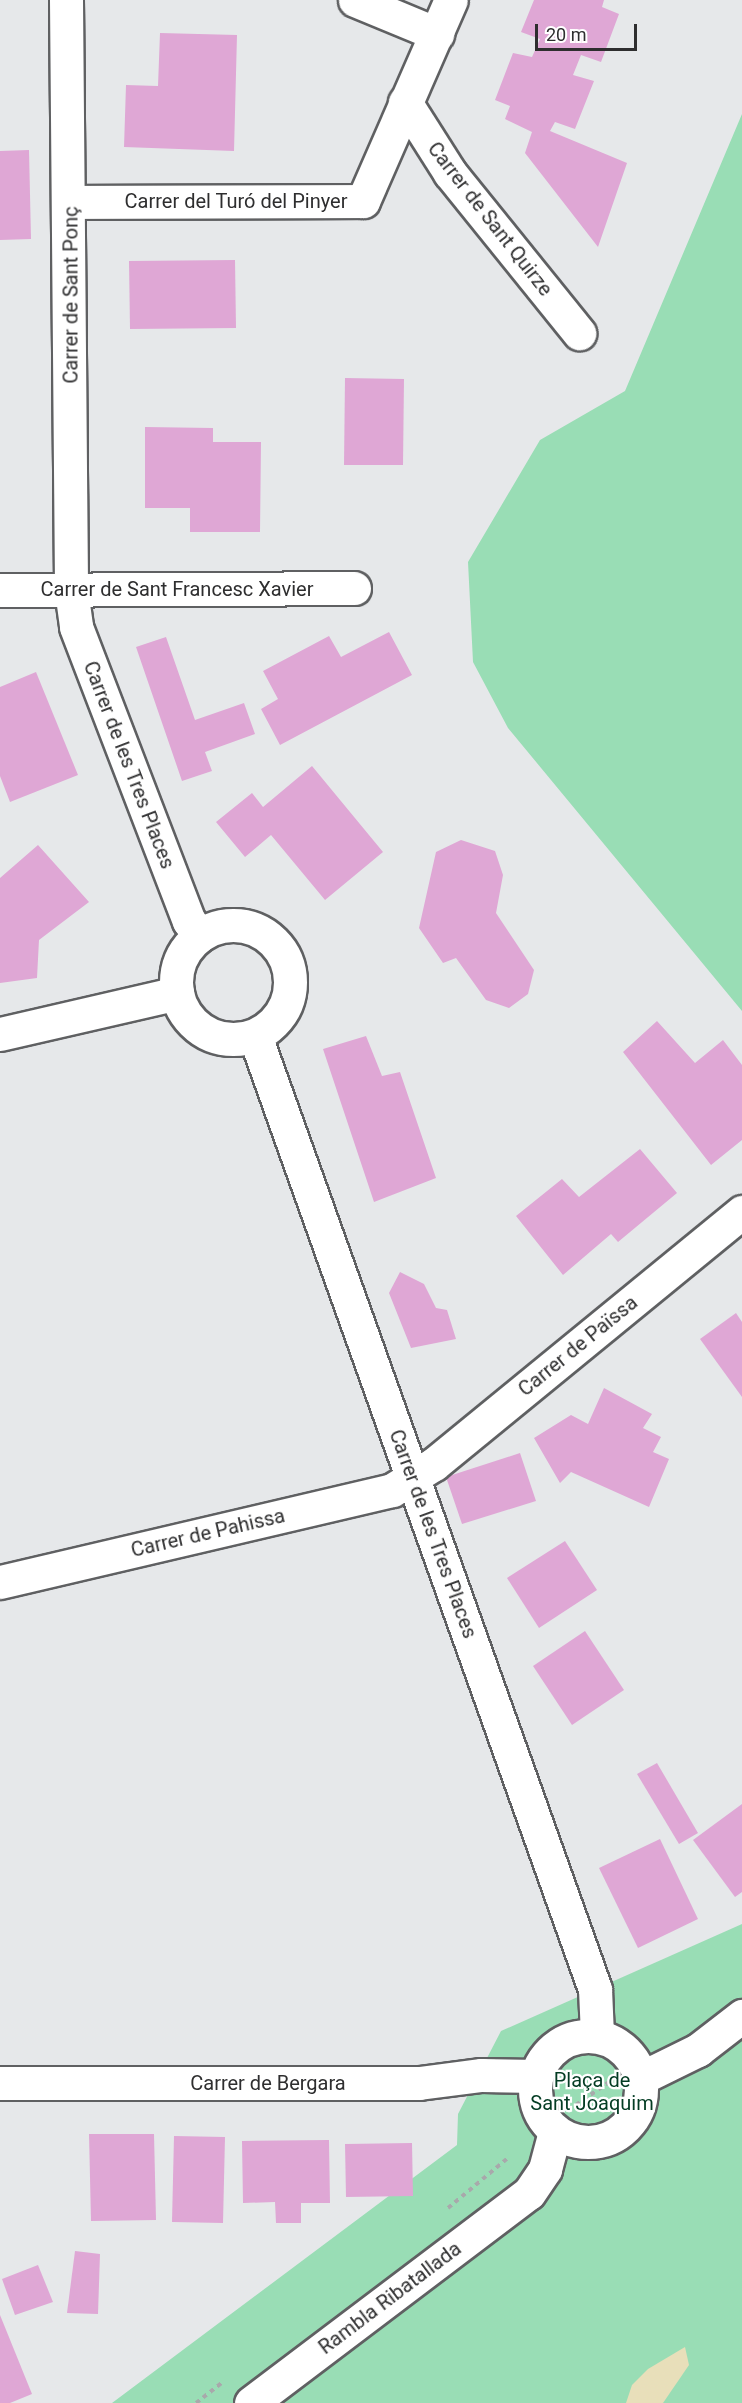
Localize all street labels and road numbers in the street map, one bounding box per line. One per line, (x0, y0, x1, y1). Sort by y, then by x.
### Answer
street label: Carrer de Sant Quirze (423, 137, 557, 301)
street label: Carrer del Turó del Pinyer (124, 189, 348, 213)
street label: Carrer de Sant Ponç (59, 206, 83, 384)
street label: Carrer de Sant Francesc Xavier (41, 577, 313, 601)
street label: Carrer de les Tres Places (78, 658, 180, 872)
street label: Carrer de Païssa (514, 1291, 642, 1401)
street label: Carrer de les Tres Places (384, 1426, 482, 1642)
street label: Carrer de Pahissa (129, 1504, 287, 1562)
street label: Carrer de Bergara (190, 2071, 346, 2095)
street label: Rambla Ribatallada (314, 2237, 466, 2359)

